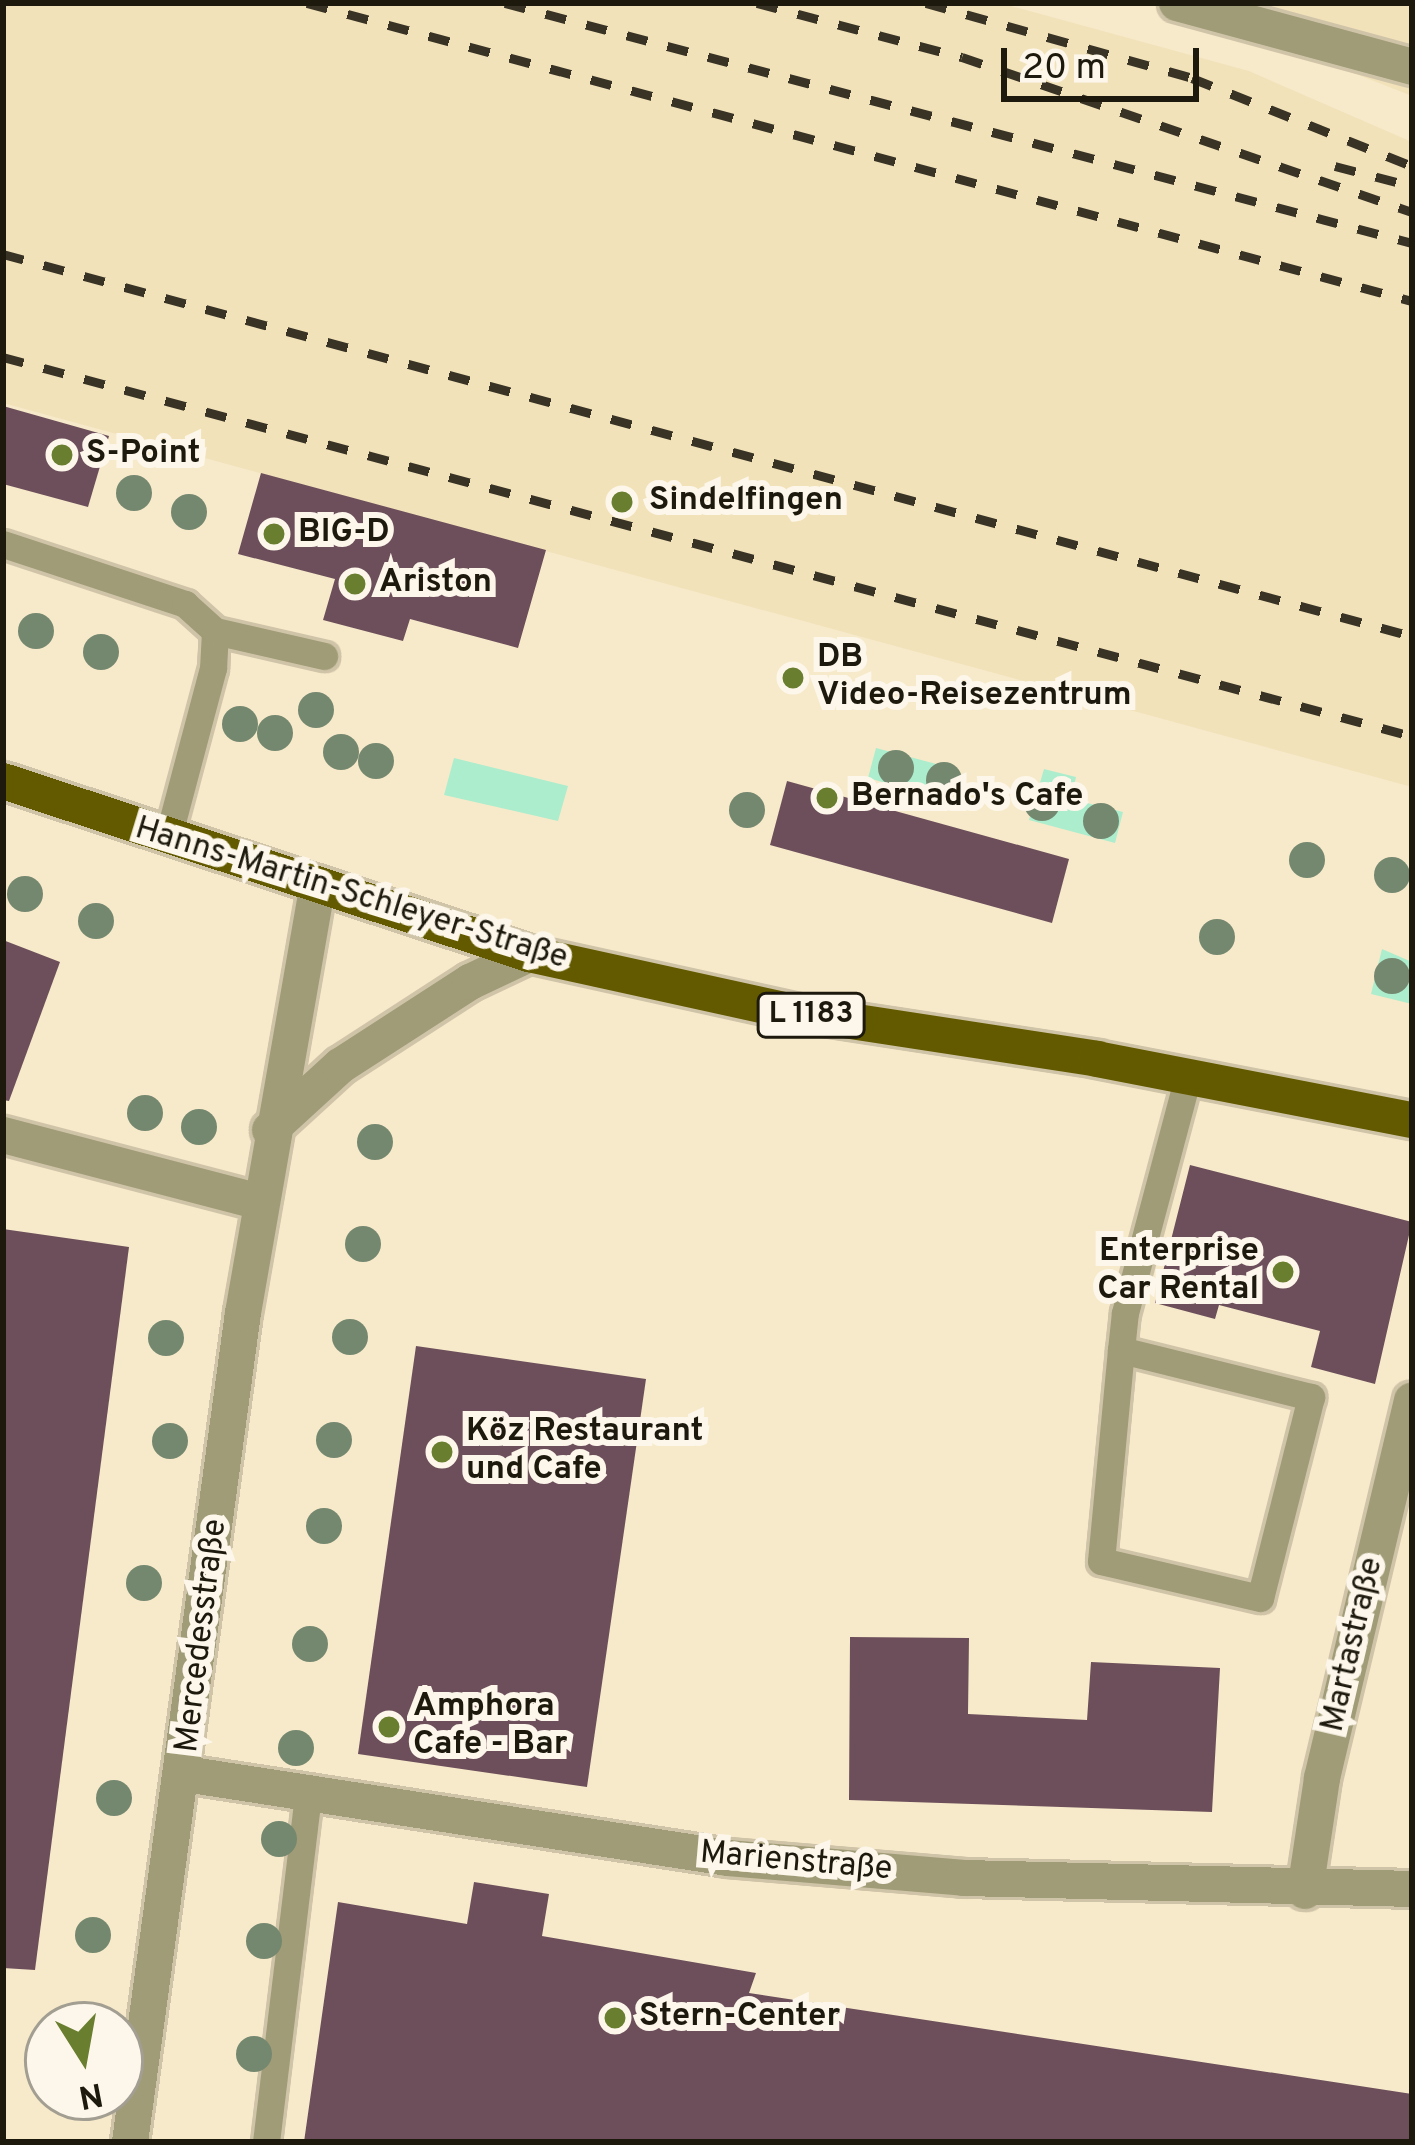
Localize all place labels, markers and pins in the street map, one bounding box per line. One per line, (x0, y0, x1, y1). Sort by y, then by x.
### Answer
place label: S-Point (86, 435, 200, 475)
marker: S-Point (49, 442, 75, 468)
place label: Sindelfingen (649, 482, 843, 522)
marker: Sindelfingen (606, 486, 638, 518)
place label: BIG-D (298, 514, 390, 554)
marker: BIG-D (261, 521, 287, 547)
place label: Ariston (379, 564, 492, 604)
marker: Ariston (342, 571, 368, 597)
place label: DB Video-Reisezentrum (817, 639, 1132, 717)
marker: DB Video-Reisezentrum (780, 665, 806, 691)
place label: Bernado's Cafe (851, 778, 1083, 818)
marker: Bernado's Cafe (814, 785, 840, 811)
place label: Enterprise Car Rental (1097, 1233, 1259, 1311)
marker: Enterprise Car Rental (1270, 1259, 1296, 1285)
place label: Köz Restaurant und Cafe (466, 1413, 703, 1491)
marker: Köz Restaurant und Cafe (429, 1439, 455, 1465)
place label: Amphora Cafe - Bar (413, 1688, 568, 1766)
marker: Amphora Cafe - Bar (376, 1714, 402, 1740)
place label: Stern-Center (639, 1998, 840, 2038)
marker: Stern-Center (602, 2005, 628, 2031)

